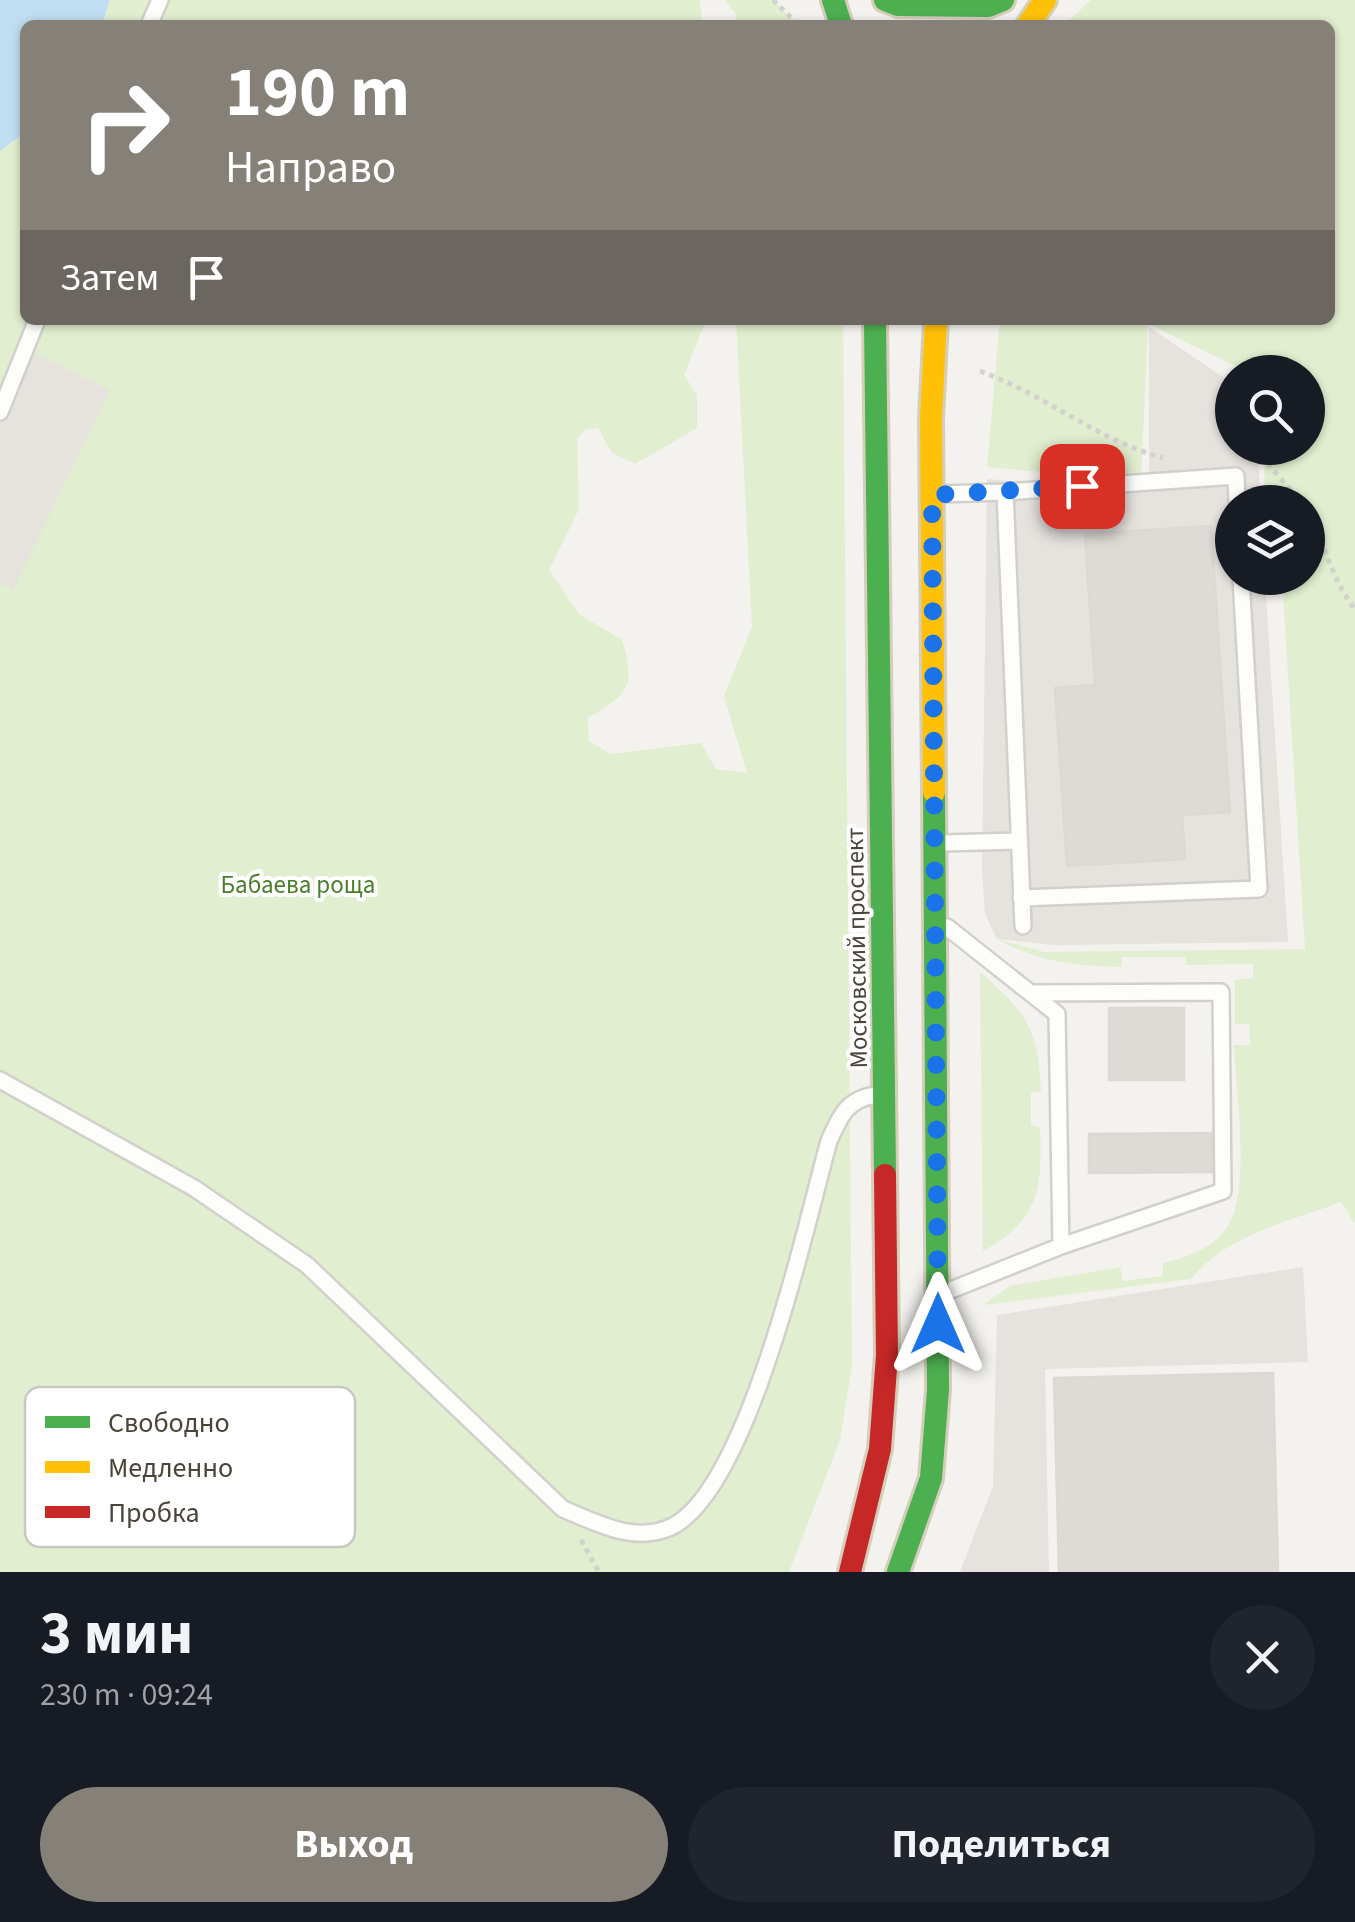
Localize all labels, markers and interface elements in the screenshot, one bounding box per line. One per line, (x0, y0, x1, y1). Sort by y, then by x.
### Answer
text: 190 m (225, 43, 410, 143)
icon: right (60, 60, 190, 190)
text: Направо (225, 136, 396, 200)
icon: arrive (179, 250, 234, 305)
text: Затем (60, 251, 159, 305)
map controls (1215, 355, 1325, 595)
button: search (1215, 355, 1325, 465)
pin (1040, 444, 1125, 529)
icon: arrive (1055, 459, 1110, 514)
button: layers (1215, 485, 1325, 595)
street label: Московский проспект (837, 827, 877, 1069)
park label: Бабаева роща (221, 867, 375, 903)
position arrow (886, 1272, 990, 1376)
legend (25, 1387, 355, 1547)
text: Свободно (108, 1403, 230, 1443)
text: Медленно (108, 1448, 233, 1488)
text: Пробка (108, 1493, 200, 1533)
text: 3 мин (40, 1592, 193, 1677)
button: close (1210, 1605, 1315, 1710)
text: 230 m · 09:24 (40, 1672, 213, 1718)
button: Выход (40, 1787, 668, 1902)
button: Поделиться (688, 1787, 1315, 1902)

